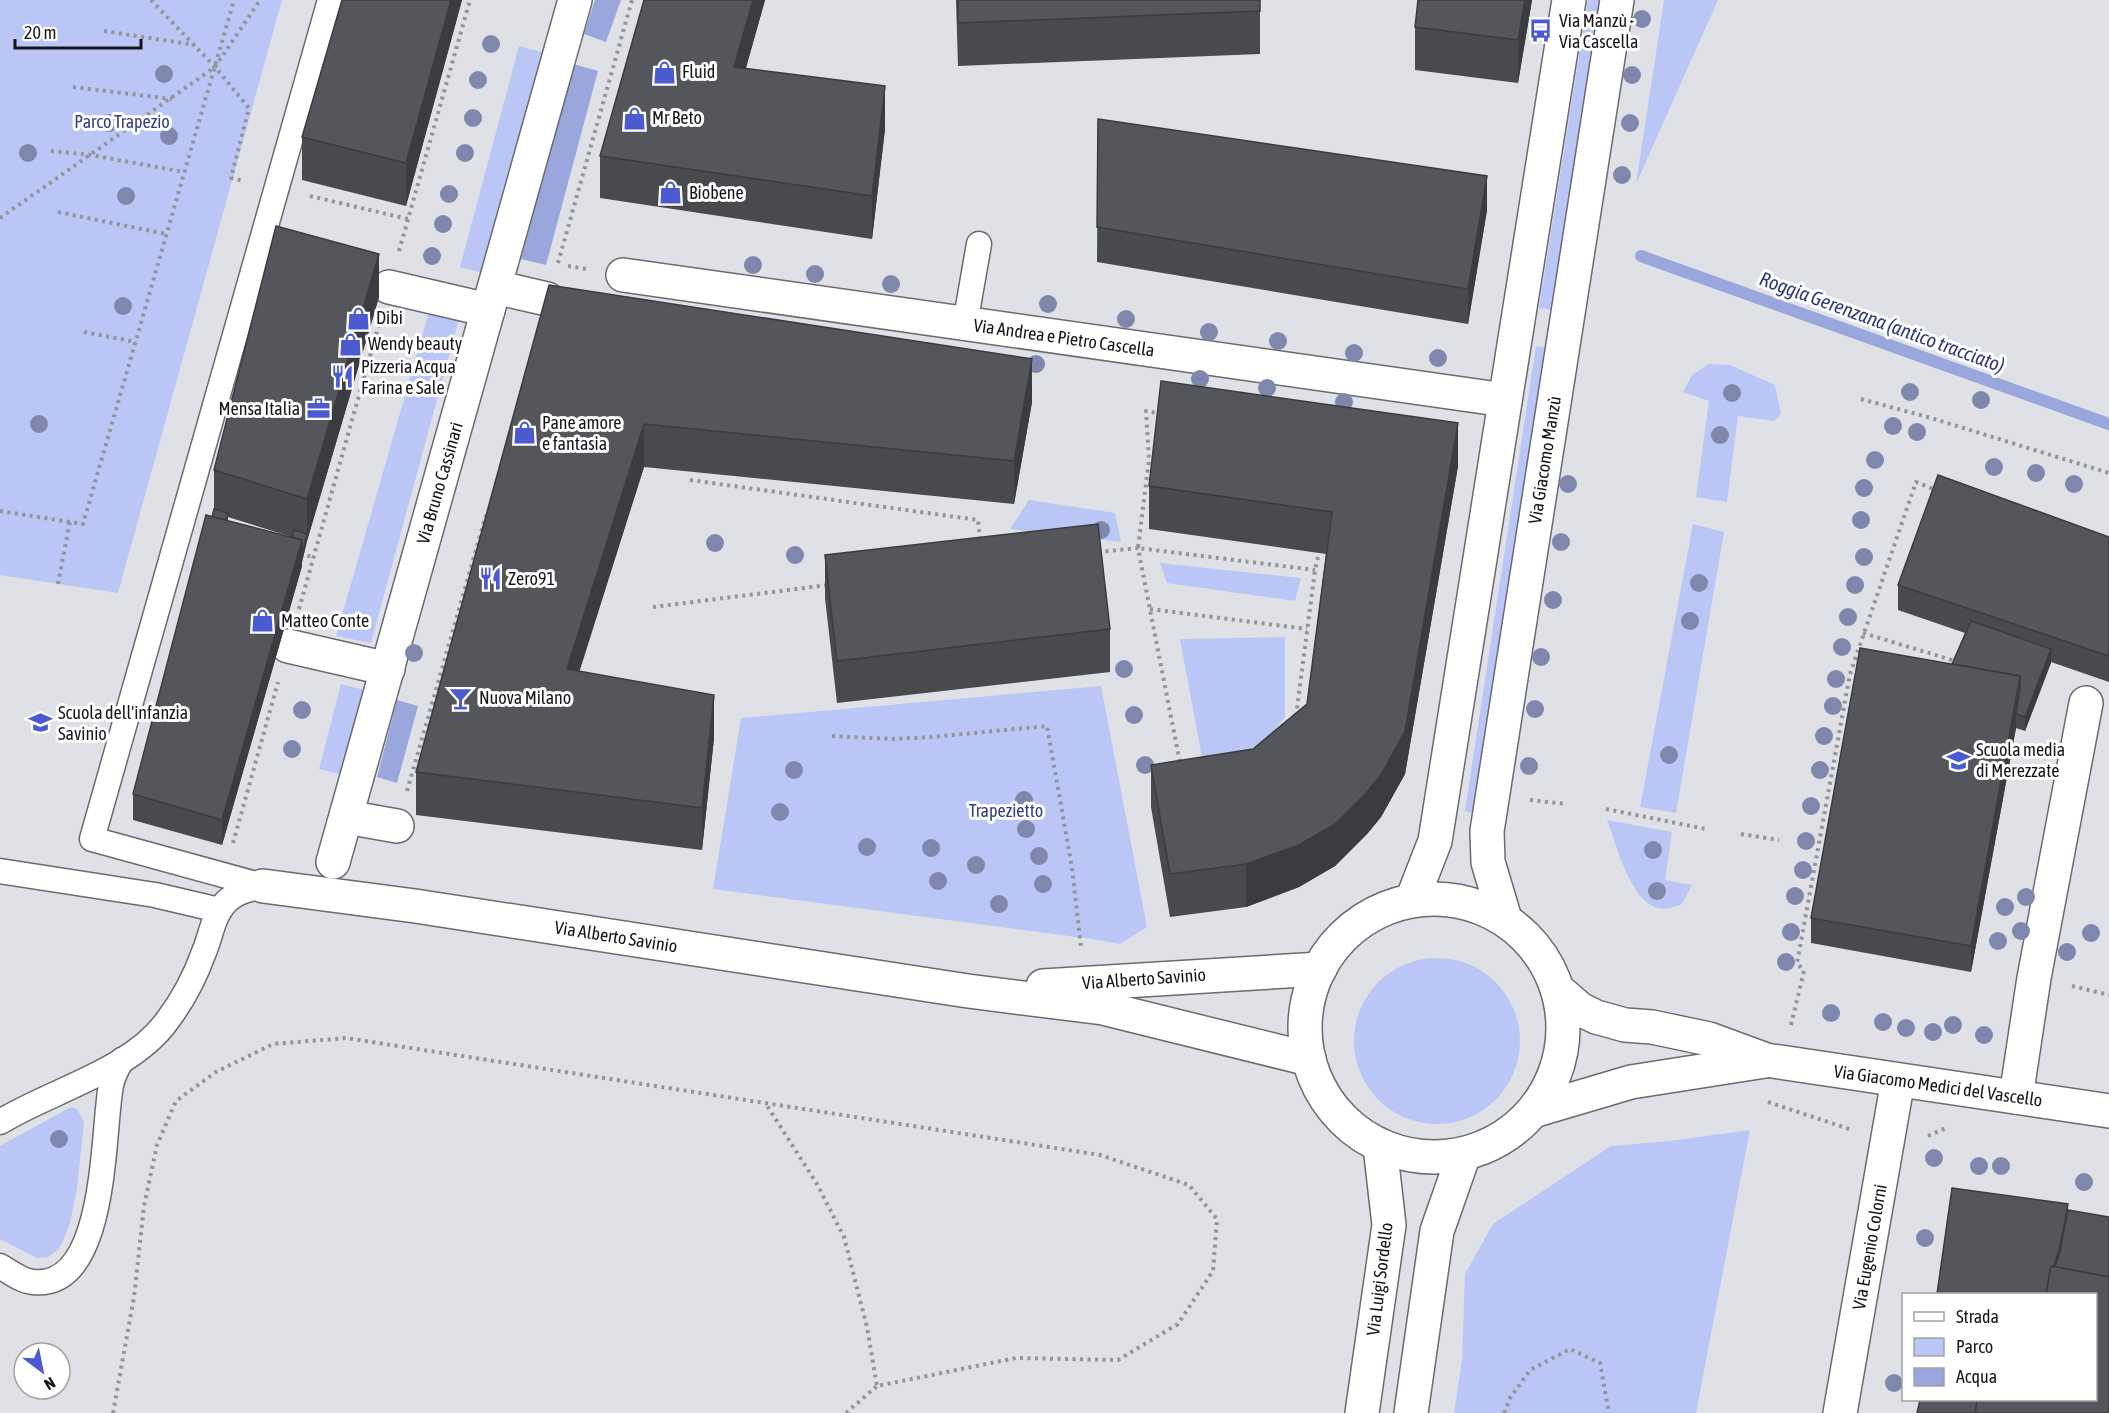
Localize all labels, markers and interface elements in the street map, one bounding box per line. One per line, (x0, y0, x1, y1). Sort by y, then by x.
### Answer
place label: Via Manzù - Via Cascella (1559, 10, 1638, 52)
scale bar (15, 12, 141, 50)
bus stop icon: Via Manzù - Via Cascella (1528, 18, 1554, 44)
text: 20 m (24, 22, 56, 43)
shop icon: Fluid (651, 59, 677, 85)
place label: Fluid (682, 61, 715, 82)
shop icon: Mr Beto (621, 105, 647, 131)
place label: Mr Beto (652, 107, 702, 128)
park label: Parco Trapezio (74, 111, 170, 132)
shop icon: Biobene (658, 180, 684, 206)
place label: Biobene (689, 182, 744, 203)
water label: Roggia Gerenzana (antico tracciato) (1757, 266, 2008, 377)
shop icon: Dibi (345, 305, 371, 331)
place label: Dibi (376, 307, 403, 328)
street label: Via Andrea e Pietro Cascella (972, 314, 1156, 361)
shop icon: Wendy beauty (337, 331, 363, 357)
place label: Wendy beauty (368, 333, 462, 354)
place label: Pizzeria Acqua Farina e Sale (361, 356, 456, 398)
restaurant icon: Pizzeria Acqua Farina e Sale (330, 364, 356, 390)
street label: Via Giacomo Manzù (1524, 394, 1565, 525)
office icon: Mensa Italia (305, 396, 331, 422)
place label: Mensa Italia (218, 398, 300, 419)
place label: Pane amore e fantasia (542, 412, 621, 454)
street label: Via Bruno Cassinari (412, 419, 467, 546)
shop icon: Pane amore e fantasia (511, 420, 537, 446)
restaurant icon: Zero91 (477, 566, 503, 592)
place label: Zero91 (508, 568, 555, 589)
shop icon: Matteo Conte (250, 608, 276, 634)
place label: Matteo Conte (281, 610, 369, 631)
bar icon: Nuova Milano (448, 685, 474, 711)
place label: Nuova Milano (479, 687, 571, 708)
place label: Scuola dell'infanzia Savinio (58, 702, 188, 744)
school or university icon: Scuola dell'infanzia Savinio (27, 710, 53, 736)
place label: Scuola media di Merezzate (1976, 739, 2065, 781)
school or university icon: Scuola media di Merezzate (1945, 747, 1971, 773)
park label: Trapezietto (969, 800, 1043, 821)
street label: Via Alberto Savinio (553, 916, 679, 957)
street label: Via Alberto Savinio (1081, 964, 1207, 993)
street label: Via Giacomo Medici del Vascello (1832, 1060, 2044, 1111)
street label: Via Eugenio Colorni (1848, 1182, 1891, 1311)
street label: Via Luigi Sordello (1362, 1221, 1397, 1337)
legend (1902, 1293, 2097, 1401)
text: Strada (1956, 1306, 1999, 1327)
text: Parco (1956, 1336, 1993, 1357)
north arrow (12, 1341, 72, 1401)
text: Acqua (1956, 1366, 1997, 1387)
text: N (41, 1374, 59, 1394)

